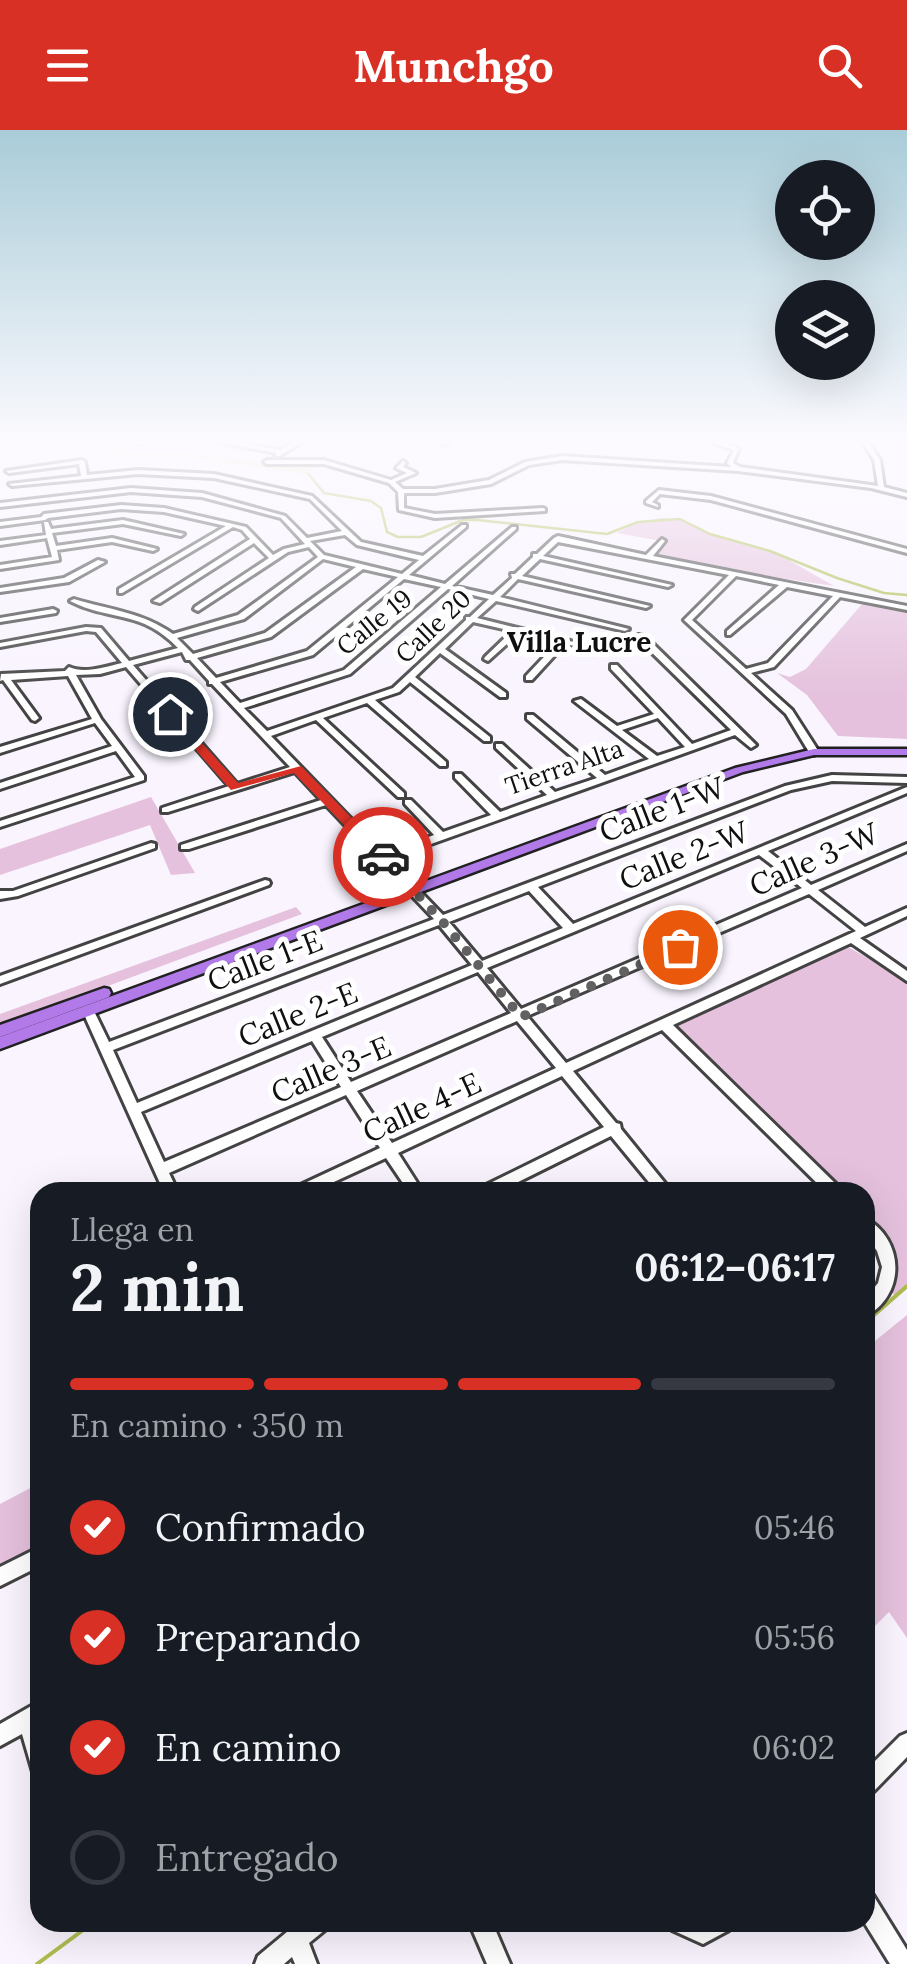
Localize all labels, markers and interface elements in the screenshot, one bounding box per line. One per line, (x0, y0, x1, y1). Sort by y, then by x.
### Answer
text: Munchgo (353, 37, 554, 94)
icon: menu (40, 38, 95, 93)
icon: search (812, 38, 867, 93)
map controls (775, 160, 875, 380)
button: locate (775, 160, 875, 260)
button: layers (775, 280, 875, 380)
street label: Calle 19 (330, 582, 418, 662)
street label: Calle 20 (388, 582, 478, 670)
district label: Villa Lucre (507, 624, 651, 660)
pin (128, 672, 213, 757)
icon: home (143, 687, 198, 742)
street label: Tierra Alta (501, 732, 627, 802)
street label: Calle 1-W (594, 767, 731, 850)
courier (333, 807, 433, 907)
street label: Calle 2-W (613, 812, 755, 898)
street label: Calle 3-W (743, 813, 885, 904)
icon: car (356, 830, 411, 885)
pin (638, 905, 723, 990)
icon: bag (653, 920, 708, 975)
street label: Calle 1-E (202, 921, 328, 999)
street label: Calle 2-E (232, 973, 363, 1055)
street label: Calle 3-E (265, 1027, 396, 1111)
street label: Calle 4-E (356, 1063, 487, 1151)
text: Llega en (70, 1209, 194, 1250)
text: 06:12–06:17 (634, 1243, 835, 1291)
text: 2 min (70, 1246, 244, 1329)
text: En camino · 350 m (70, 1405, 344, 1446)
icon: check (70, 1500, 125, 1555)
text: Confirmado (155, 1503, 366, 1551)
text: 05:46 (754, 1507, 835, 1548)
icon: check (70, 1610, 125, 1665)
text: Preparando (155, 1613, 361, 1661)
text: 05:56 (754, 1617, 835, 1658)
icon: check (70, 1720, 125, 1775)
text: En camino (155, 1723, 341, 1771)
text: 06:02 (752, 1727, 835, 1768)
text: Entregado (155, 1833, 338, 1881)

